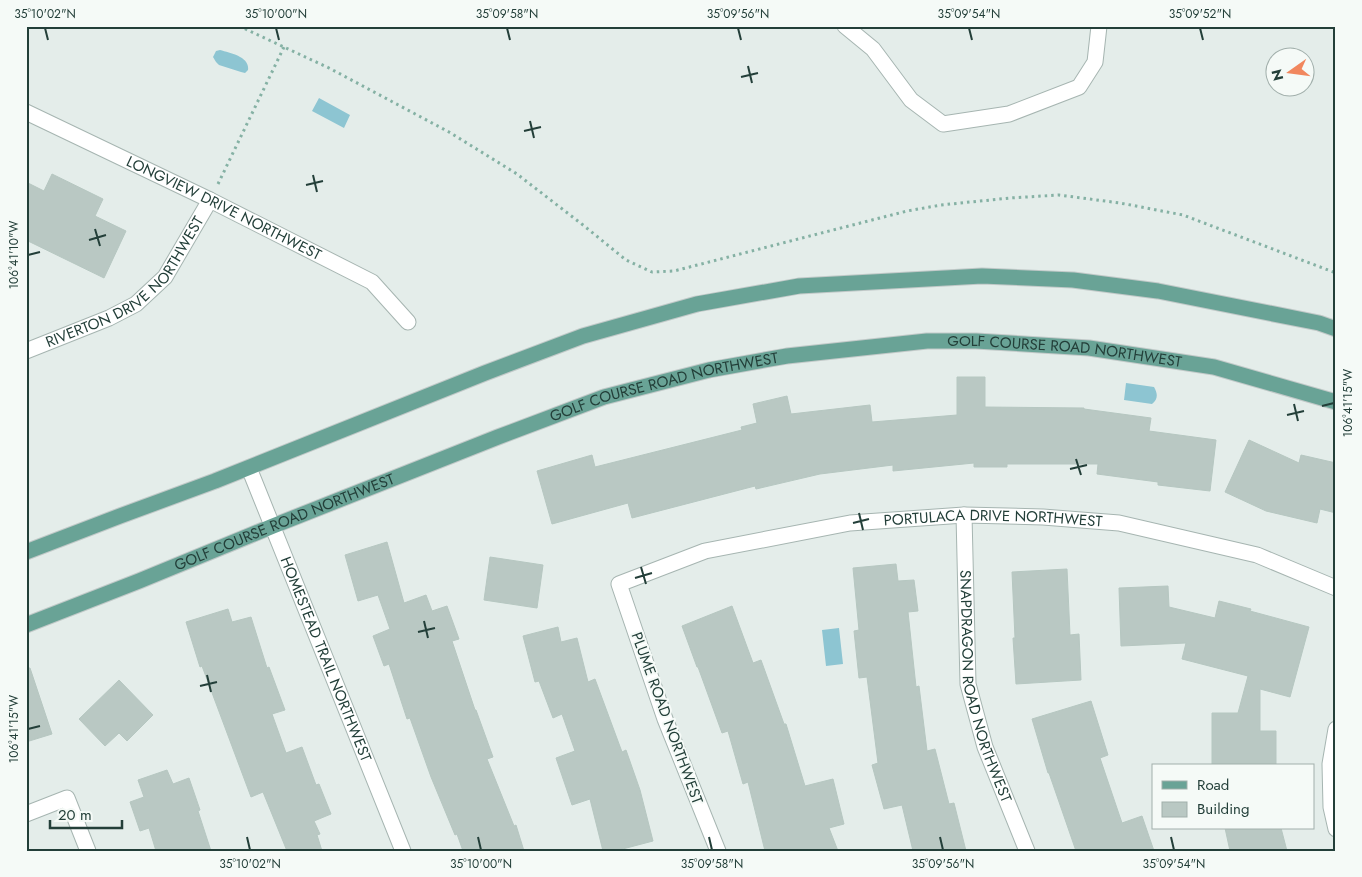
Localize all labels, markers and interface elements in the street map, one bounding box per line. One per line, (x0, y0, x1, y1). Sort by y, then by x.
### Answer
text: 35°10'02"N (14, 5, 76, 23)
text: 35°10'00"N (245, 5, 307, 23)
text: 35°09'58"N (476, 5, 538, 23)
text: 35°09'56"N (707, 5, 769, 23)
text: 35°09'54"N (938, 5, 1000, 23)
text: 35°09'52"N (1169, 5, 1231, 23)
north arrow (1264, 48, 1314, 98)
text: N (1266, 67, 1288, 83)
street label: LONGVIEW DRIVE NORTHWEST (123, 151, 325, 266)
street label: RIVERTON DRIVE NORTHWEST (42, 212, 209, 353)
text: 106°41'10"W (5, 221, 23, 289)
street label: GOLF COURSE ROAD NORTHWEST (947, 330, 1183, 373)
street label: GOLF COURSE ROAD NORTHWEST (547, 347, 780, 427)
text: 106°41'15"W (1339, 369, 1357, 437)
street label: GOLF COURSE ROAD NORTHWEST (171, 468, 398, 576)
street label: PORTULACA DRIVE NORTHWEST (883, 504, 1103, 533)
street label: HOMESTEAD TRAIL NORTHWEST (275, 553, 377, 765)
street label: SNAPDRAGON ROAD NORTHWEST (954, 570, 1017, 806)
street label: PLUME ROAD NORTHWEST (626, 629, 708, 807)
text: 106°41'15"W (5, 695, 23, 763)
legend (1152, 764, 1314, 830)
text: Road (1197, 774, 1229, 796)
scale bar (50, 797, 122, 829)
text: Building (1197, 798, 1249, 820)
text: 20 m (58, 804, 92, 826)
text: 35°10'02"N (219, 855, 281, 873)
text: 35°10'00"N (450, 855, 512, 873)
text: 35°09'58"N (681, 855, 743, 873)
text: 35°09'56"N (912, 855, 974, 873)
text: 35°09'54"N (1143, 855, 1205, 873)

